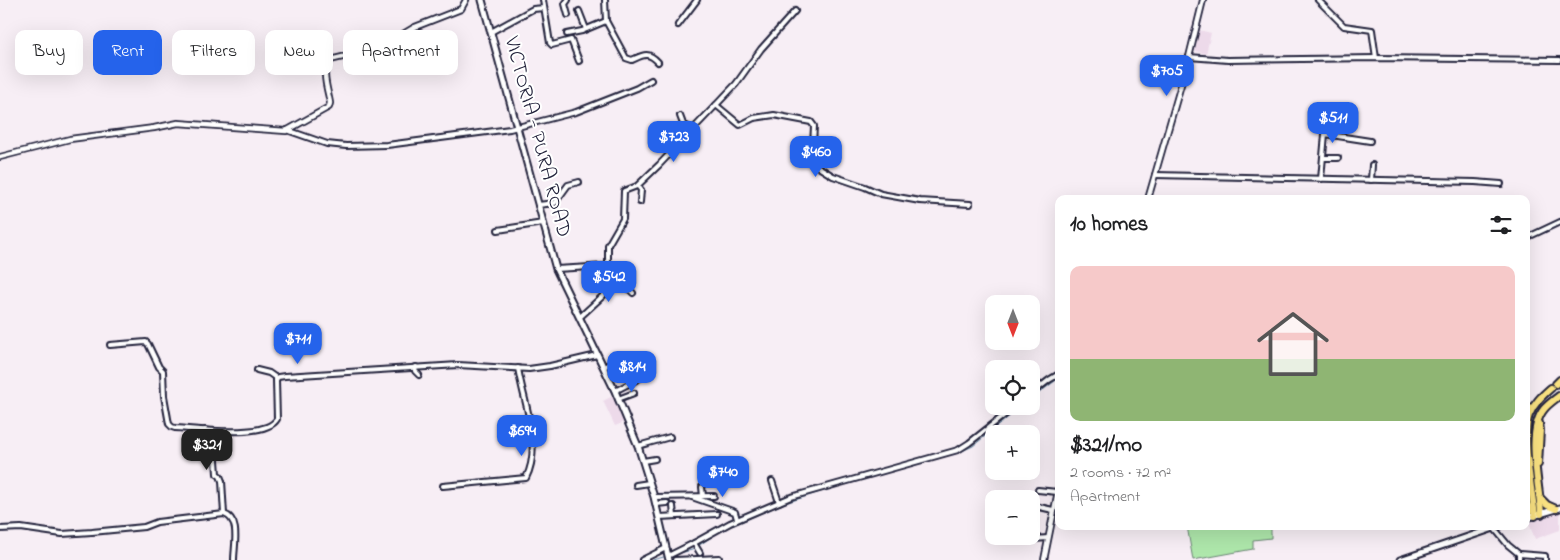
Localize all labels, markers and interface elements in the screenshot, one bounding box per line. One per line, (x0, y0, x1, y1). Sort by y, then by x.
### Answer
chip: Buy (15, 30, 83, 75)
chip: Rent (93, 30, 162, 75)
chip: Filters (172, 30, 255, 75)
chip: New (265, 30, 333, 75)
chip: Apartment (343, 30, 458, 75)
street label: VICTORIA - PURA ROAD (496, 32, 578, 241)
pin: $705 (1137, 54, 1197, 97)
text: $705 (1151, 59, 1183, 83)
pin: $511 (1303, 102, 1363, 144)
text: $511 (1318, 106, 1348, 130)
pin: $723 (644, 120, 704, 163)
text: $723 (659, 125, 689, 149)
pin: $460 (786, 136, 846, 178)
text: $460 (801, 140, 831, 164)
text: 10 homes (1070, 210, 1148, 240)
icon: filters (1487, 211, 1515, 239)
pin: $542 (579, 260, 639, 303)
text: $542 (592, 265, 626, 289)
north arrow (985, 295, 1040, 350)
map controls (985, 295, 1040, 545)
icon: home (1248, 299, 1338, 389)
pin: $711 (268, 322, 328, 365)
text: $711 (285, 327, 311, 351)
pin: $814 (602, 350, 662, 393)
text: $814 (618, 355, 646, 379)
button: locate (985, 360, 1040, 415)
pin: $694 (492, 414, 552, 457)
text: $694 (508, 419, 536, 443)
button: + (985, 425, 1040, 480)
pin: $321 (177, 428, 237, 471)
text: $321/mo (1070, 431, 1142, 461)
text: $321 (192, 433, 222, 457)
pin: $740 (693, 456, 753, 498)
text: $740 (708, 460, 738, 484)
text: 2 rooms · 72 m² (1070, 461, 1171, 485)
text: Apartment (1070, 485, 1140, 509)
button: − (985, 490, 1040, 545)

